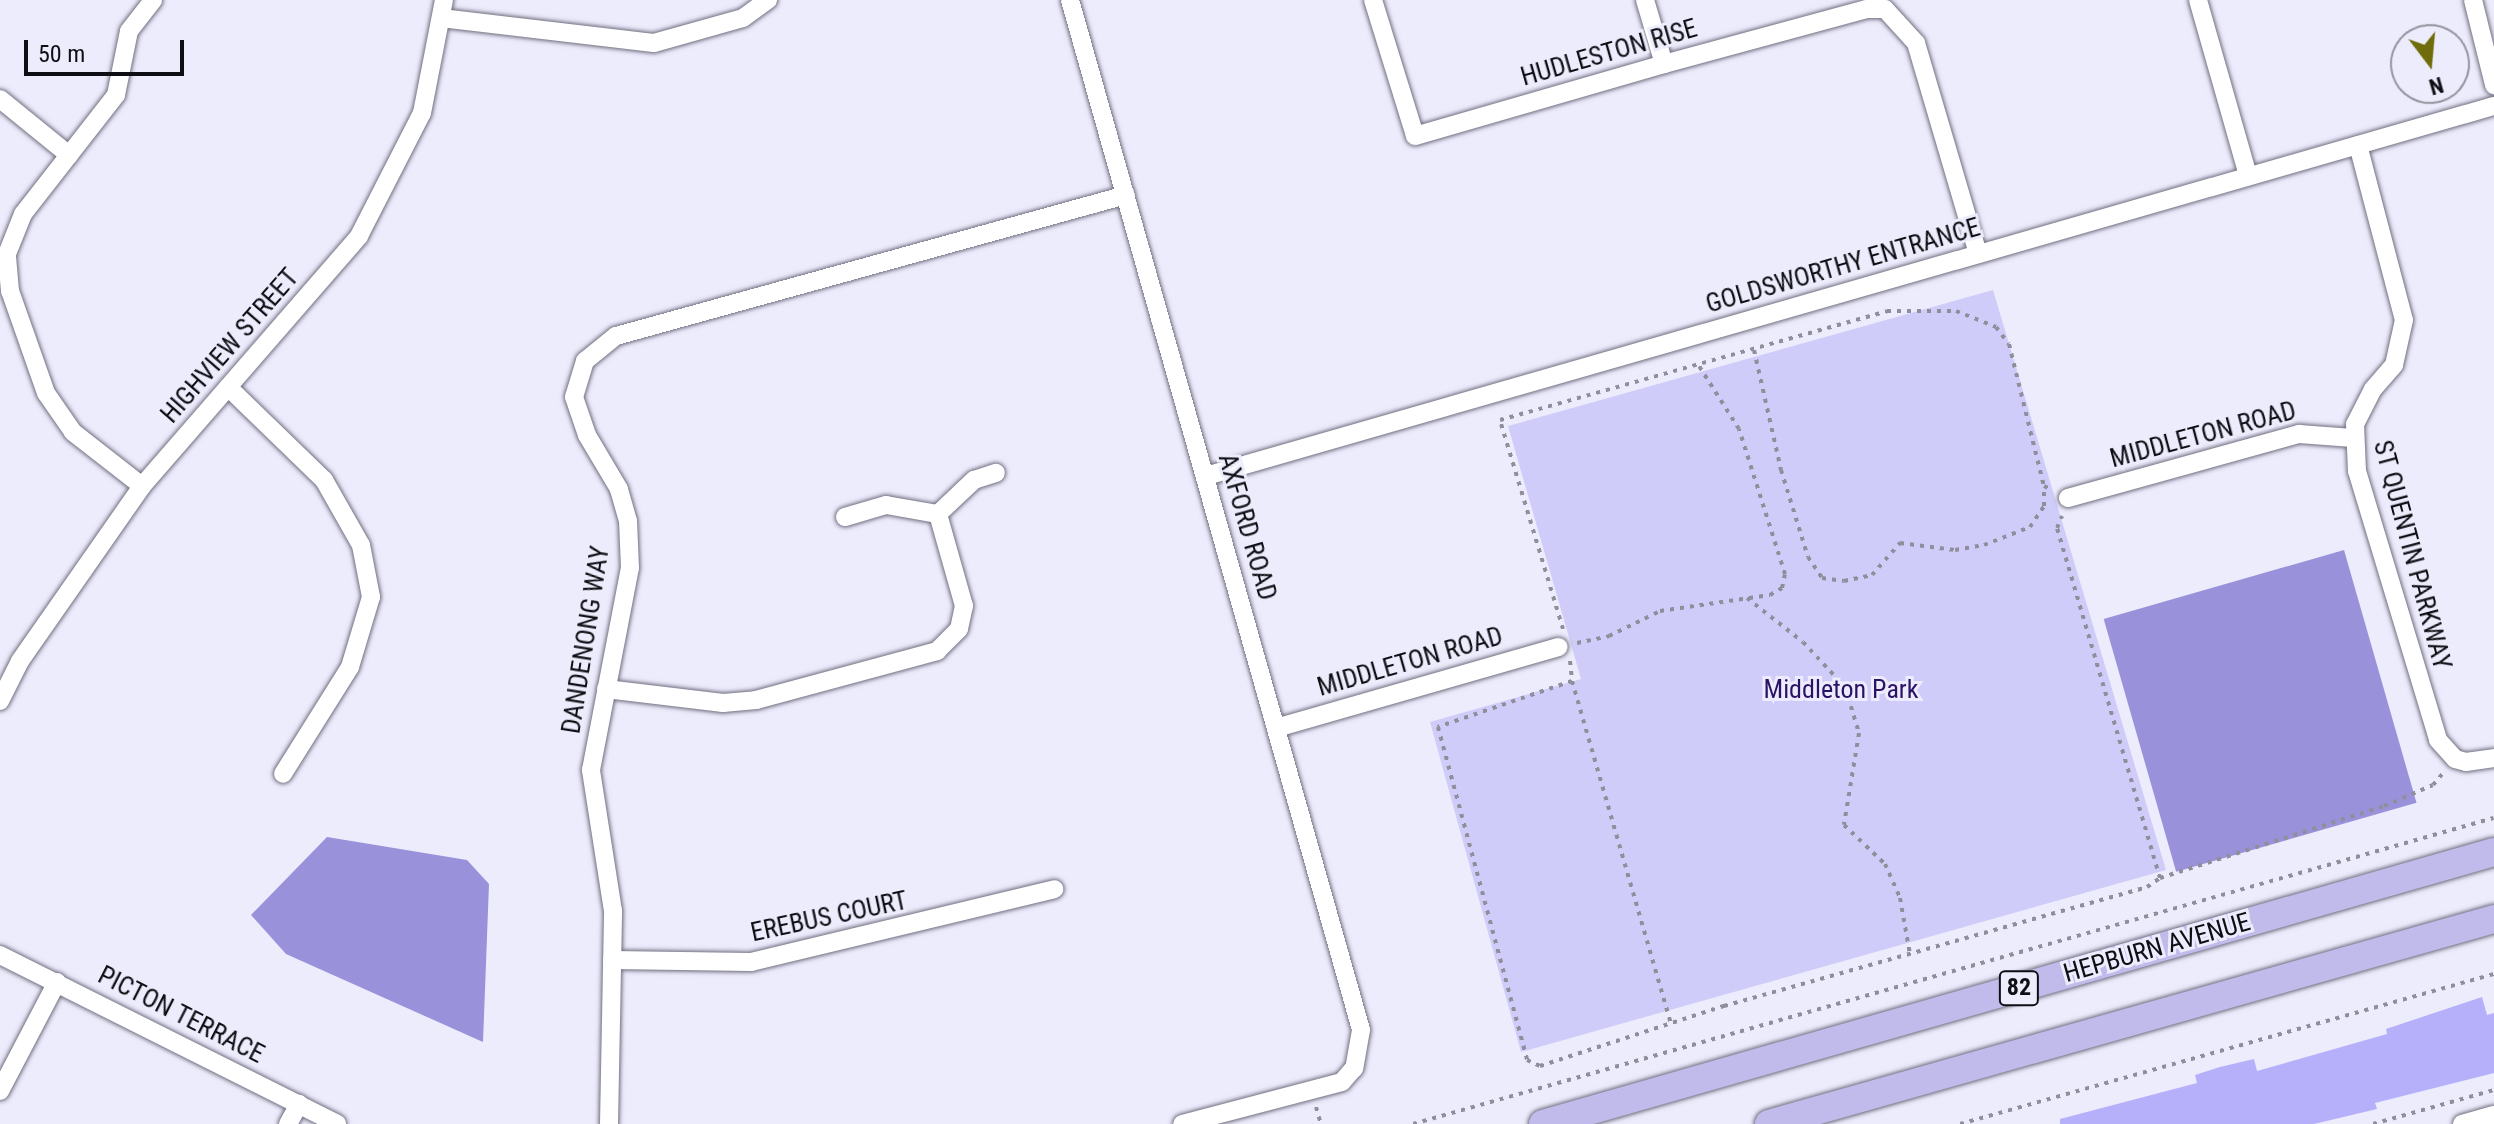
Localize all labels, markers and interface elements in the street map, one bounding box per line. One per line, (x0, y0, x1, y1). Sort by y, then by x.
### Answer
street label: HUDLESTON RISE (1517, 13, 1701, 93)
scale bar (28, 24, 188, 74)
north arrow (2390, 24, 2470, 104)
text: 50 m (38, 40, 85, 68)
text: N (2426, 72, 2446, 100)
street label: GOLDSWORTHY ENTRANCE (1702, 212, 1984, 320)
street label: HIGHVIEW STREET (154, 262, 306, 430)
street label: MIDDLETON ROAD (2107, 395, 2299, 475)
street label: ST QUENTIN PARKWAY (2366, 437, 2458, 673)
street label: AXFORD ROAD (1211, 450, 1283, 604)
street label: DANDENONG WAY (556, 544, 616, 736)
street label: MIDDLETON ROAD (1314, 621, 1506, 703)
park label: Middleton Park (1764, 674, 1918, 706)
street label: EREBUS COURT (748, 885, 910, 949)
street label: HEPBURN AVENUE (2060, 906, 2254, 990)
street label: PICTON TERRACE (93, 960, 269, 1070)
road number: 82 (1997, 968, 2041, 1008)

